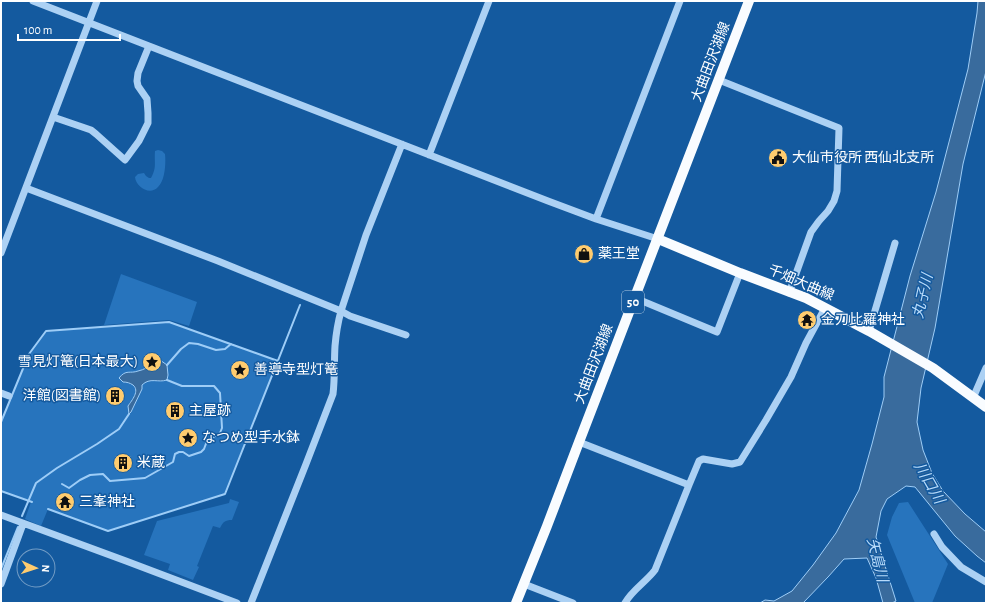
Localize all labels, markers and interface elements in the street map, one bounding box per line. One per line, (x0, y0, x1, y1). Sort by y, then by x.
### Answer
scale bar (18, 16, 120, 42)
street label: 大曲田沢湖線 (688, 20, 733, 104)
text: 100 m (24, 24, 52, 36)
public building icon: 大仙市役所 西仙北支所 (767, 147, 789, 169)
place label: 大仙市役所 西仙北支所 (792, 149, 934, 165)
shop icon: 薬王堂 (573, 243, 595, 265)
place label: 薬王堂 (598, 246, 640, 261)
street label: 千畑大曲線 (766, 262, 836, 303)
water label: 丸子川 (910, 270, 936, 320)
road number: 50 (622, 291, 644, 313)
temple icon: 金刀比羅神社 (796, 309, 818, 331)
place label: 金刀比羅神社 (821, 312, 905, 327)
street label: 大曲田沢湖線 (571, 322, 616, 406)
place icon: 雪見灯篭(日本最大) (141, 351, 163, 373)
place label: 雪見灯篭(日本最大) (18, 354, 138, 369)
place icon: 善導寺型灯篭 (229, 359, 251, 381)
place label: 善導寺型灯篭 (254, 362, 338, 377)
building icon: 洋館(図書館) (104, 385, 126, 407)
place label: 洋館(図書館) (23, 388, 101, 403)
building icon: 主屋跡 (164, 400, 186, 422)
place label: 主屋跡 (189, 403, 231, 418)
place icon: なつめ型手水鉢 (177, 427, 199, 449)
place label: なつめ型手水鉢 (202, 429, 300, 445)
building icon: 米蔵 (112, 452, 134, 474)
place label: 米蔵 (137, 455, 165, 470)
water label: 川口川 (911, 460, 948, 508)
temple icon: 三峯神社 (54, 491, 76, 513)
place label: 三峯神社 (79, 494, 135, 509)
water label: 矢島川 (864, 536, 891, 586)
north arrow (16, 548, 56, 588)
text: N (40, 564, 51, 573)

